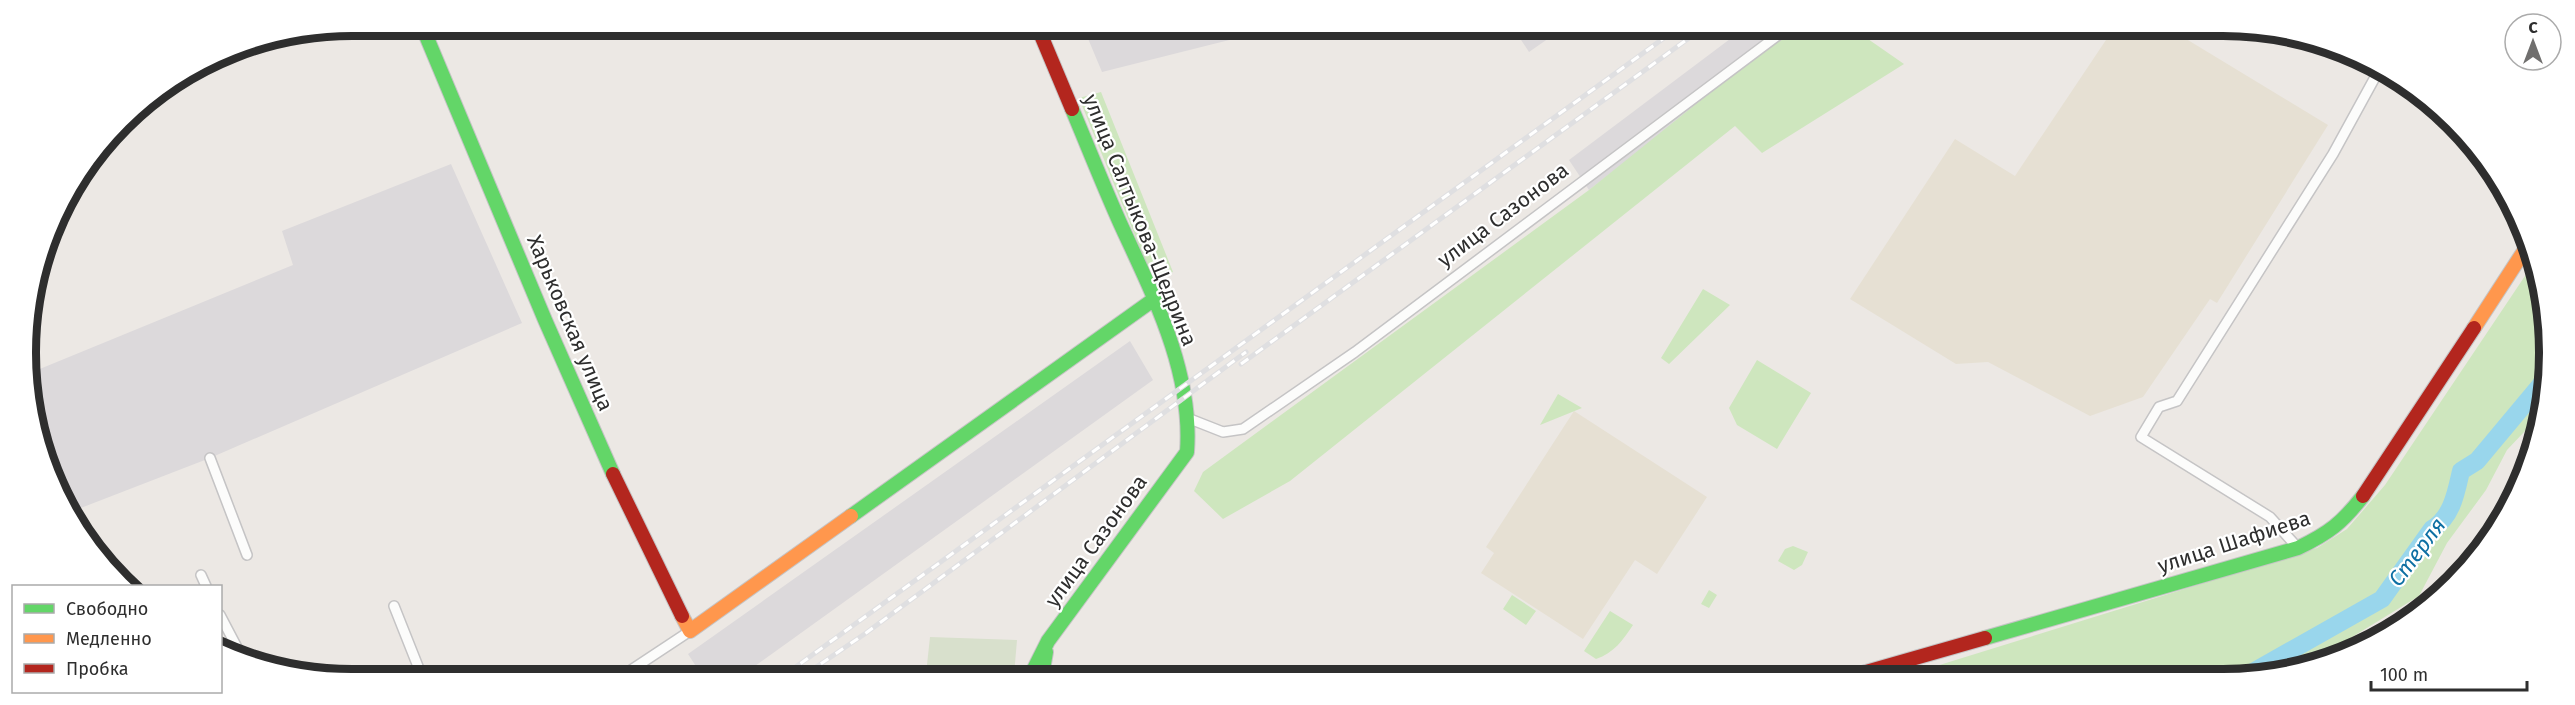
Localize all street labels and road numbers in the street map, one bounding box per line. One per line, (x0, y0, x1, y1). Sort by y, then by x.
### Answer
street label: улица Салтыкова-Щедрина (1077, 90, 1203, 350)
street label: улица Сазонова (1432, 157, 1574, 273)
street label: Харьковская улица (521, 231, 619, 415)
street label: улица Сазонова (1039, 470, 1153, 612)
street label: улица Шафиева (2154, 505, 2314, 579)

